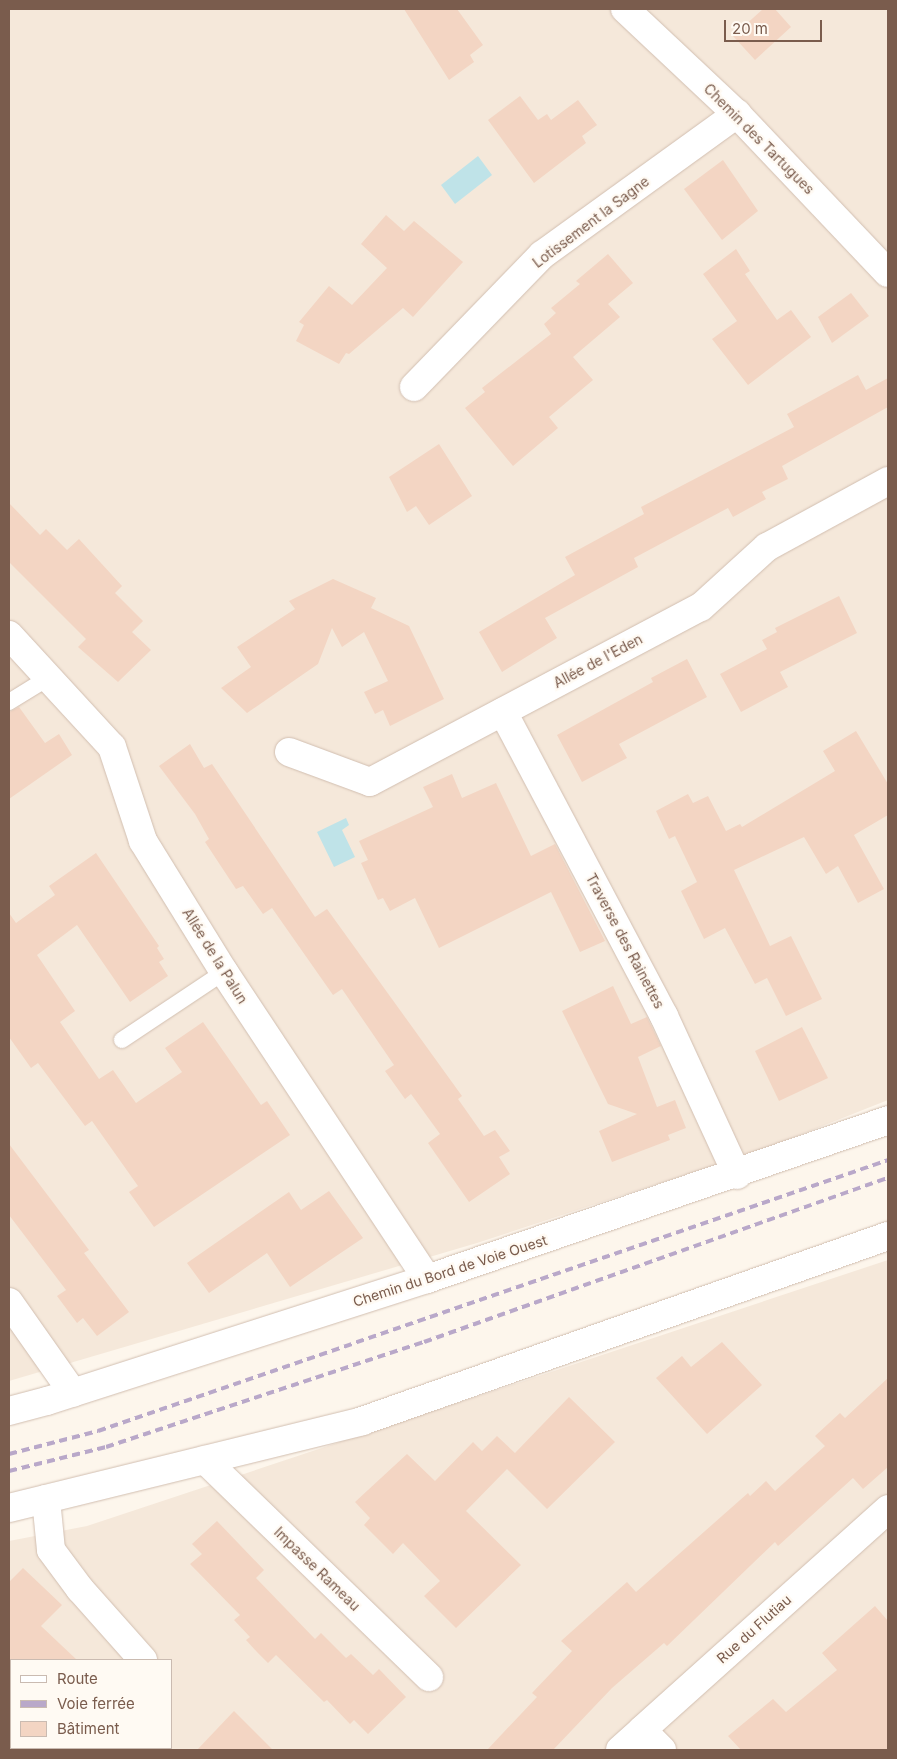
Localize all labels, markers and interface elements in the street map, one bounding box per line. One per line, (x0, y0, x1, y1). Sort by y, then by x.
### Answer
scale bar (727, 10, 824, 42)
text: 20 m (732, 19, 768, 38)
street label: Chemin des Tartugues (700, 80, 818, 198)
street label: Lotissement la Sagne (529, 173, 653, 271)
street label: Allée de l'Eden (551, 630, 645, 692)
street label: Traverse des Rainettes (582, 871, 668, 1011)
street label: Allée de la Palun (179, 905, 251, 1007)
street label: Chemin du Bord de Voie Ouest (351, 1232, 549, 1310)
street label: Impasse Rameau (271, 1524, 363, 1614)
street label: Rue du Flutiau (713, 1591, 795, 1667)
legend (10, 1659, 172, 1749)
text: Route (57, 1669, 98, 1688)
text: Voie ferrée (57, 1694, 135, 1713)
text: Bâtiment (57, 1719, 119, 1738)

